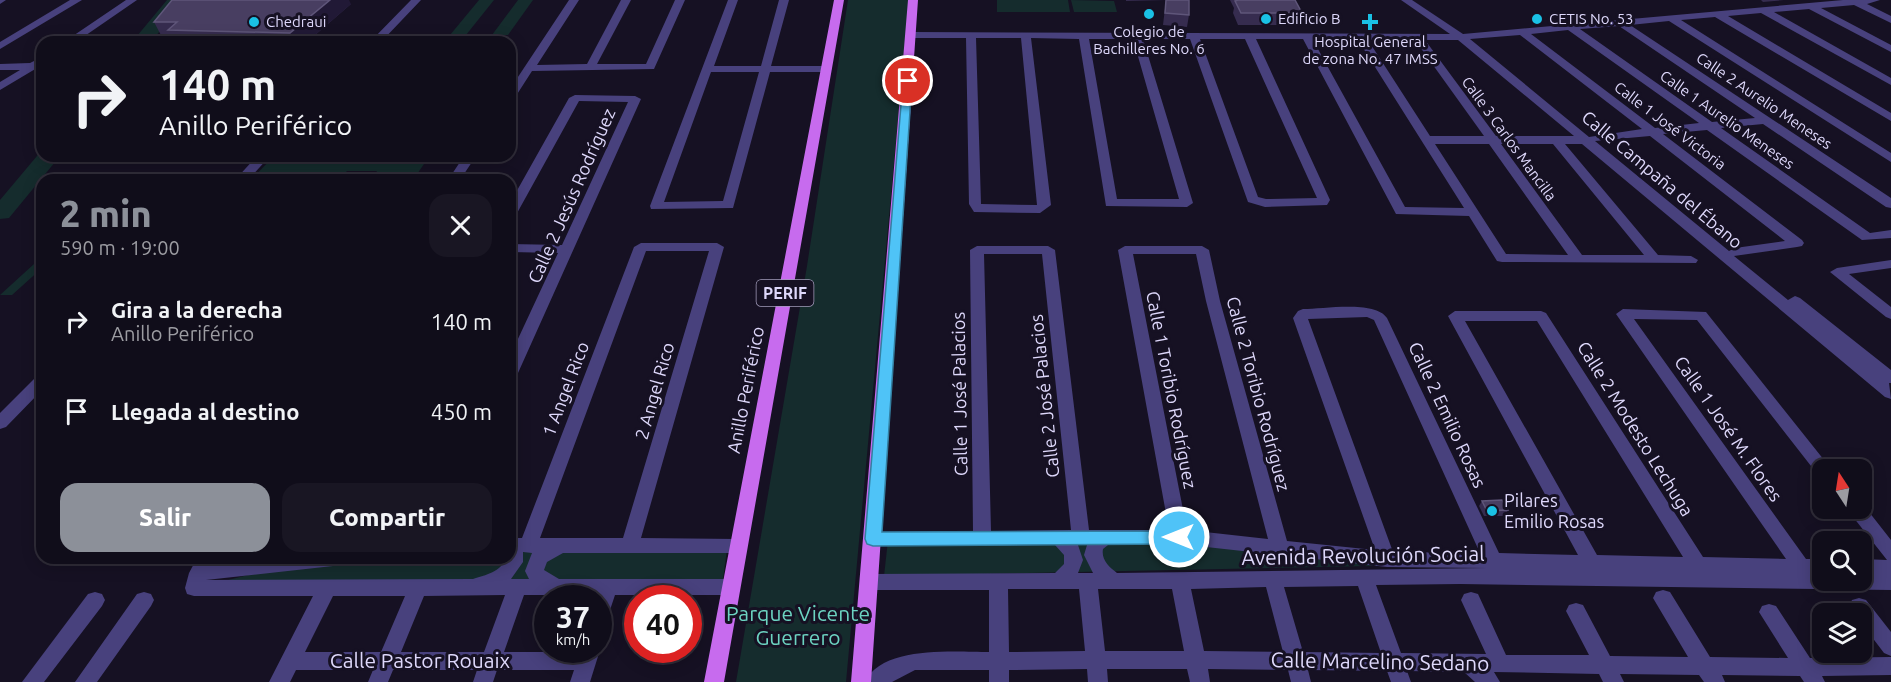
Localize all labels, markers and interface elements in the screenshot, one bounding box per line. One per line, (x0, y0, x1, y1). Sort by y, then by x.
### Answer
marker: Colegio de Bachilleres No. 6 (1142, 7, 1156, 21)
place label: Edificio B (1278, 10, 1340, 27)
place label: CETIS No. 53 (1549, 10, 1634, 27)
marker: Edificio B (1259, 12, 1273, 26)
marker: CETIS No. 53 (1530, 12, 1544, 26)
place label: Chedraui (266, 13, 326, 30)
marker: Hospital General de zona No. 47 IMSS (1361, 13, 1379, 31)
marker: Chedraui (247, 15, 261, 29)
place label: Colegio de Bachilleres No. 6 (1093, 23, 1205, 57)
place label: Hospital General de zona No. 47 IMSS (1302, 33, 1438, 67)
street label: Calle 2 Aurelio Meneses (1693, 49, 1835, 152)
pin (882, 55, 933, 106)
icon: right (60, 60, 138, 138)
text: 140 m (159, 61, 276, 108)
icon: arrive (891, 64, 924, 97)
street label: Calle 1 Aurelio Meneses (1657, 67, 1798, 172)
street label: Calle 3 Carlos Mancilla (1459, 73, 1560, 204)
street label: Calle 1 José Victoria (1611, 78, 1729, 173)
street label: Calle 2 Jesús Rodríguez (523, 105, 619, 286)
street label: Calle Campaña del Ébano (1578, 106, 1747, 252)
text: Anillo Periférico (159, 110, 352, 140)
text: 2 min (60, 193, 152, 234)
button: close (429, 194, 492, 257)
text: 590 m · 19:00 (60, 236, 180, 259)
road number: PERIF (756, 280, 814, 306)
street label: Calle 1 Toribio Rodríguez (1143, 289, 1201, 490)
street label: Calle 2 Toribio Rodríguez (1223, 294, 1295, 493)
text: Gira a la derecha (111, 297, 283, 322)
icon: right (60, 305, 93, 338)
text: 140 m (431, 309, 492, 334)
street label: Calle 1 José Palacios (948, 312, 970, 476)
street label: Calle 2 José Palacios (1025, 313, 1063, 479)
text: Anillo Periférico (111, 322, 254, 345)
street label: Anillo Periférico (723, 325, 767, 455)
street label: 1 Angel Rico (538, 338, 592, 439)
street label: Calle 2 Modesto Lechuga (1574, 338, 1698, 519)
street label: Calle 2 Emilio Rosas (1405, 339, 1491, 491)
street label: 2 Angel Rico (631, 340, 677, 441)
street label: Calle 1 José M. Flores (1671, 352, 1787, 505)
icon: arrive (60, 395, 93, 428)
text: Llegada al destino (111, 399, 299, 424)
text: 450 m (431, 399, 492, 424)
north arrow (1812, 459, 1872, 519)
map controls (1812, 459, 1872, 663)
button: Salir (60, 483, 270, 552)
button: Compartir (282, 483, 492, 552)
place label: Pilares Emilio Rosas (1504, 490, 1605, 531)
marker: Pilares Emilio Rosas (1485, 504, 1499, 518)
position arrow (1147, 505, 1211, 569)
button: search (1812, 531, 1872, 591)
street label: Avenida Revolución Social (1241, 541, 1485, 569)
speed limit sign: 40 (624, 585, 702, 663)
text: 37 (556, 600, 590, 634)
park label: Parque Vicente Guerrero (726, 601, 870, 649)
button: layers (1812, 603, 1872, 663)
text: km/h (556, 631, 590, 648)
street label: Calle Marcelino Sedano (1270, 647, 1490, 675)
street label: Calle Pastor Rouaix (330, 648, 511, 672)

